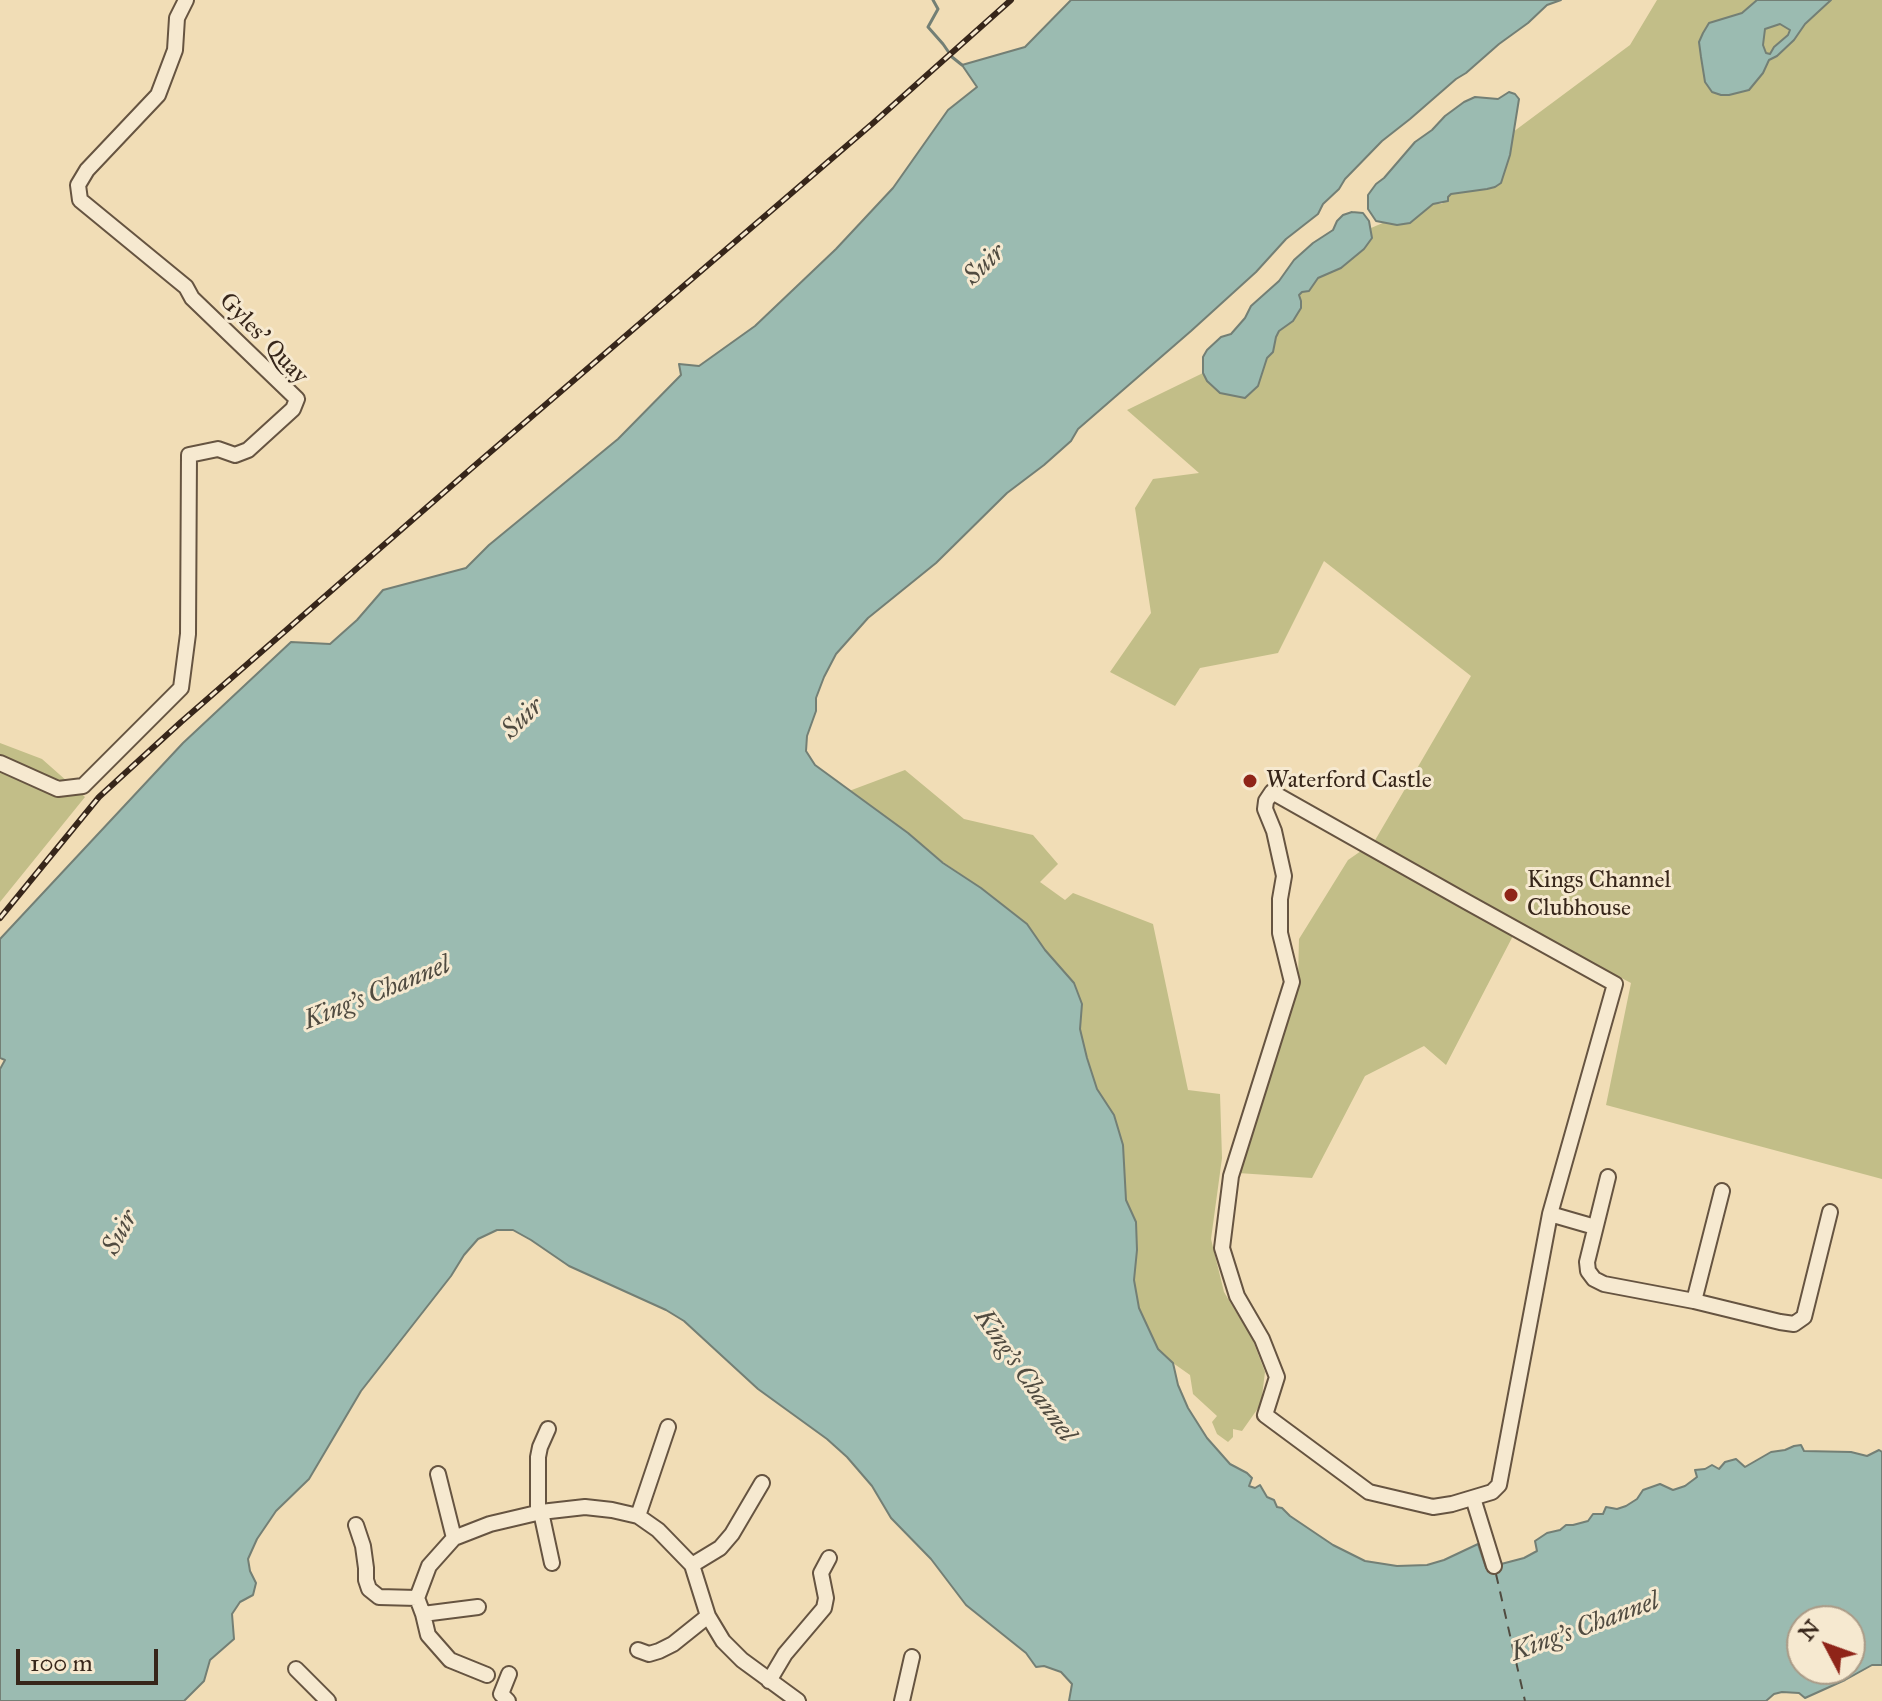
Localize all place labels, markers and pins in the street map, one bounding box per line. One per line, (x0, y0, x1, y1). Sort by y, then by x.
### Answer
place label: Waterford Castle (1266, 767, 1432, 795)
marker: Waterford Castle (1241, 772, 1259, 790)
place label: Kings Channel Clubhouse (1527, 867, 1671, 923)
marker: Kings Channel Clubhouse (1502, 886, 1520, 904)

